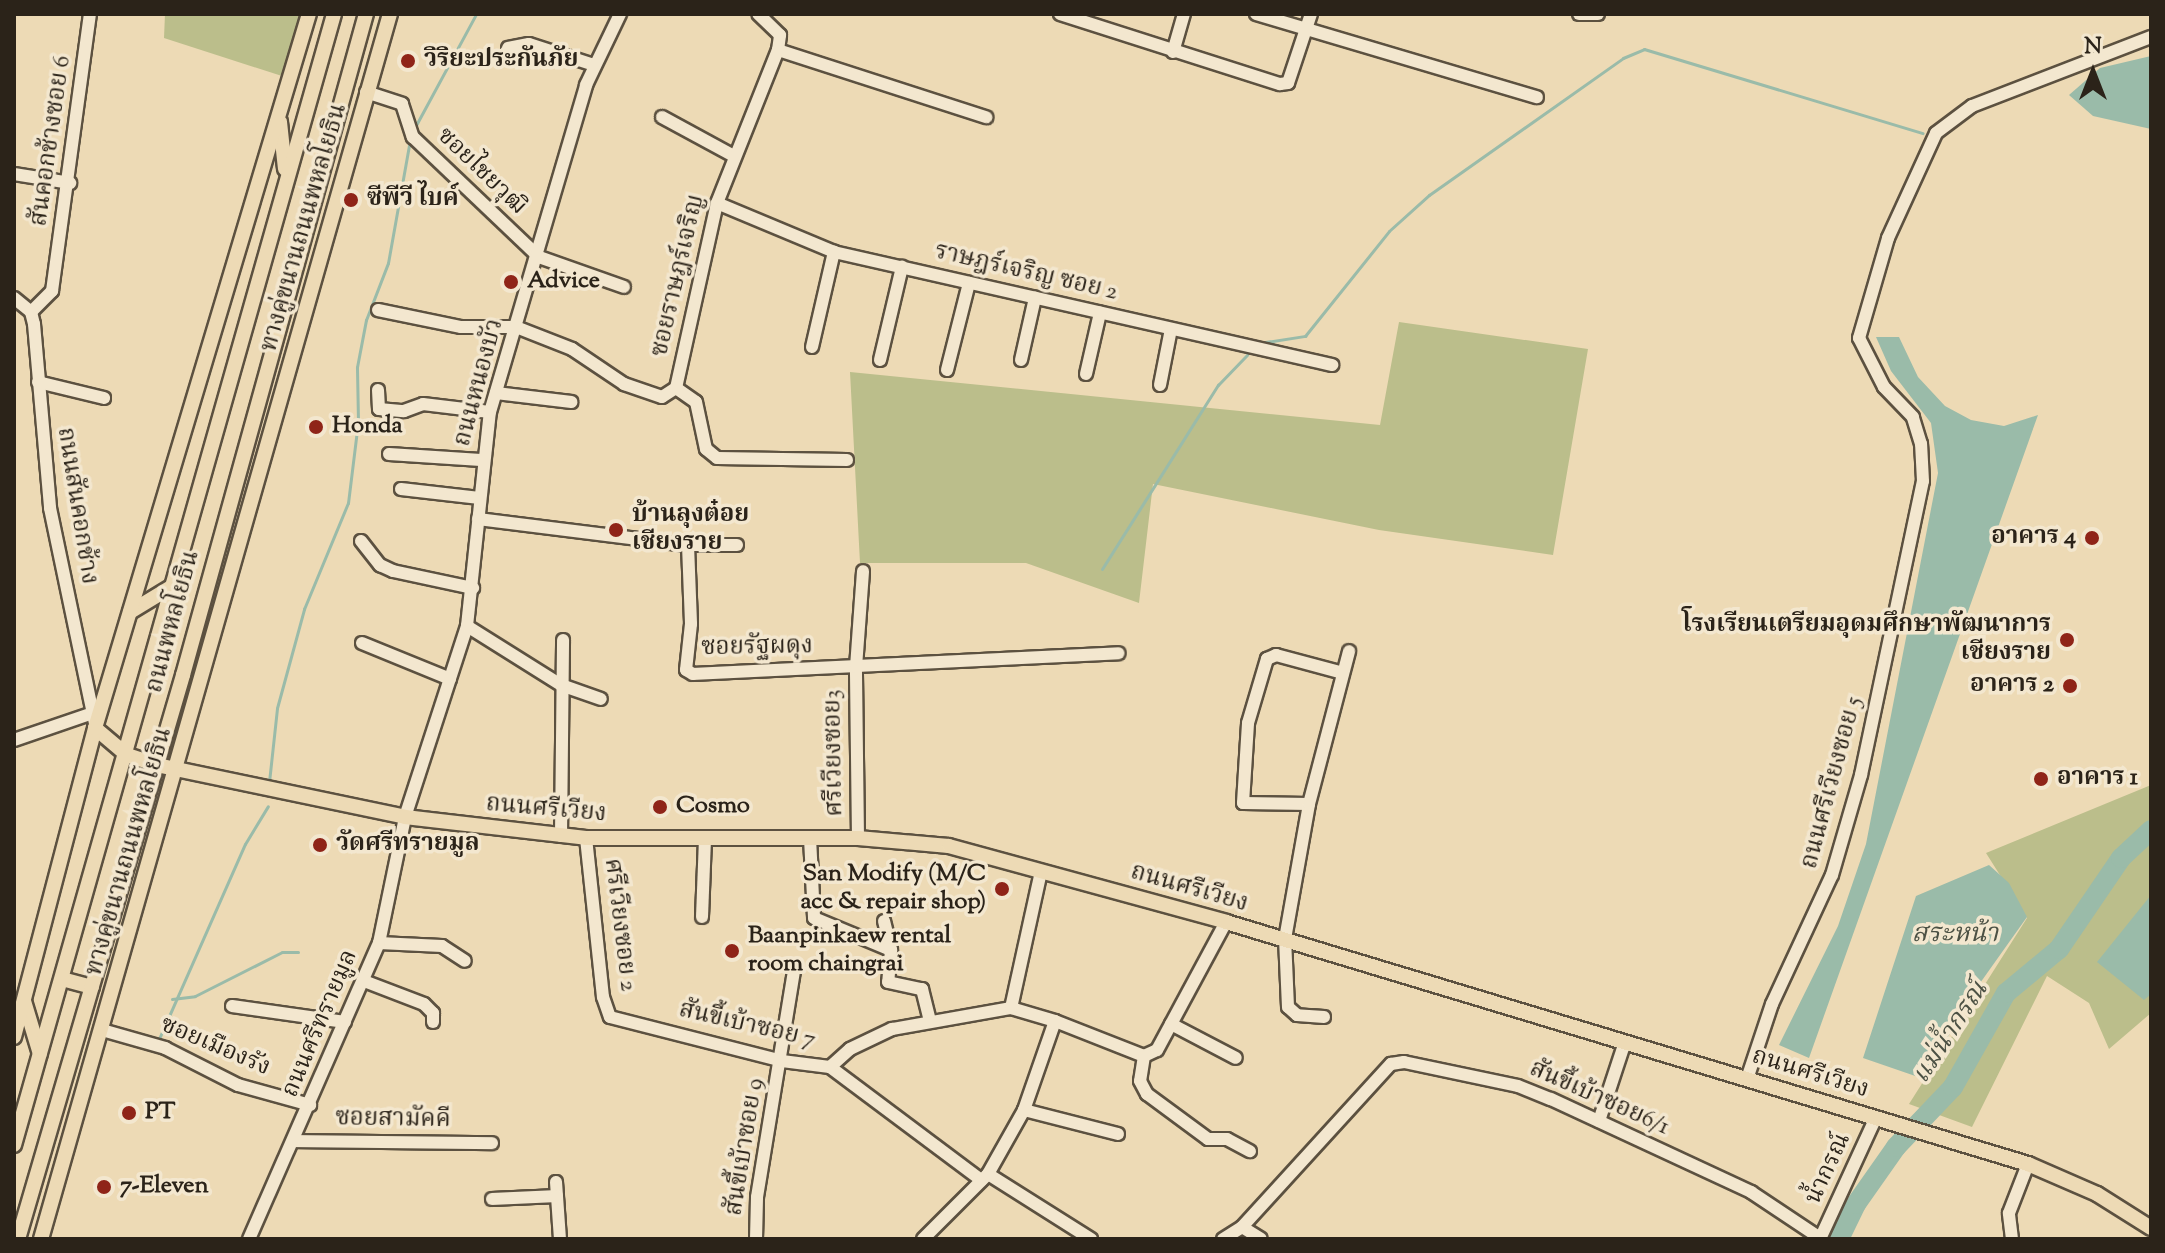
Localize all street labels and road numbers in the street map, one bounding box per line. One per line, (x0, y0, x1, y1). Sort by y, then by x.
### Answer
street label: สันคอกช้างซอย 6 (26, 54, 78, 228)
street label: ทางคู่ขนานถนนพหลโยธิน (256, 101, 354, 355)
street label: ซอยไชยวุฒิ (430, 122, 532, 222)
street label: ซอยราษฎร์เจริญ (646, 192, 712, 360)
street label: ราษฎร์เจริญ ซอย 2 (932, 238, 1120, 308)
street label: ถนนหนองบัว (449, 316, 511, 450)
street label: ถนนสันคอกช้าง (49, 426, 103, 586)
street label: ถนนพหลโยธิน (141, 548, 207, 696)
street label: ซอยรัฐผดุง (701, 633, 813, 663)
street label: ศรีเวียงซอย3 (819, 689, 851, 817)
street label: ถนนศรีเวียงซอย 5 (1796, 694, 1870, 872)
street label: ทางคู่ขนานถนนพหลโยธิน (81, 725, 179, 979)
street label: ถนนศรีเวียง (485, 790, 607, 830)
street label: ศรีเวียงซอย 2 (597, 857, 641, 993)
street label: ถนนศรีเวียง (1127, 859, 1251, 919)
street label: ถนนศรีทรายมูล (277, 946, 365, 1102)
street label: สันขี้เบ้าซอย 7 (676, 996, 818, 1056)
street label: ซอยเมืองรัง (156, 1011, 274, 1083)
street label: ถนนศรีเวียง (1748, 1043, 1872, 1105)
street label: สันขี้เบ้าซอย6/1 (1525, 1055, 1673, 1143)
street label: สันขี้เบ้าซอย 9 (721, 1076, 771, 1218)
street label: ซอยสามัคคี (335, 1105, 451, 1135)
street label: น้ำกรณ์ (1800, 1129, 1858, 1209)

